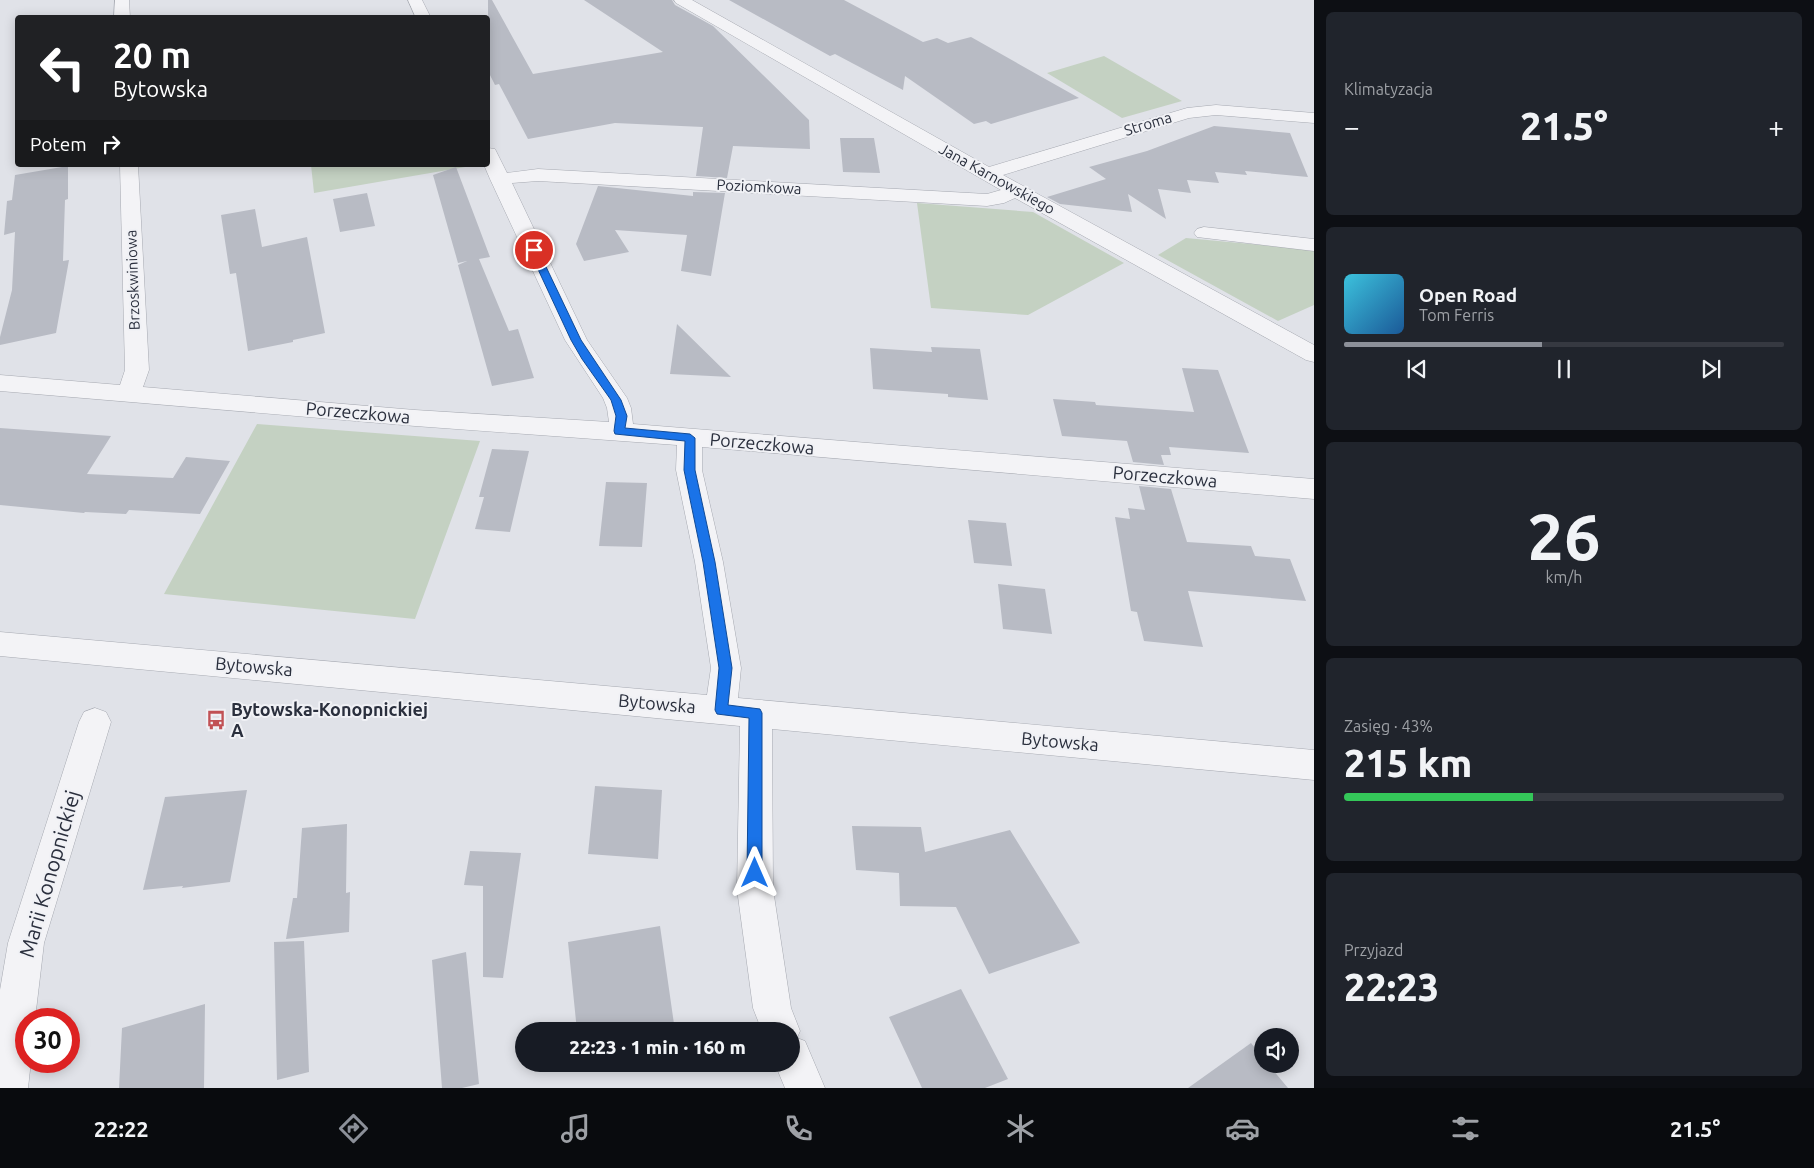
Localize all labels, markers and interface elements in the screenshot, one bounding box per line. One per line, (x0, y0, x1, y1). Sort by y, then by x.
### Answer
icon: left (30, 35, 95, 100)
text: 20 m (113, 35, 191, 75)
text: Bytowska (113, 76, 208, 101)
text: Klimatyzacja (1344, 80, 1433, 98)
text: 21.5° (1520, 105, 1608, 147)
street label: Stroma (1122, 108, 1174, 139)
text: − (1344, 111, 1360, 142)
text: + (1768, 111, 1784, 142)
icon: right (97, 130, 125, 158)
text: Potem (30, 133, 87, 155)
street label: Jana Karnowskiego (936, 140, 1058, 217)
street label: Poziomkowa (716, 176, 802, 197)
pin (513, 229, 555, 271)
street label: Brzoskwiniowa (122, 230, 143, 331)
icon: arrive (520, 236, 548, 264)
text: Open Road (1419, 284, 1517, 306)
text: Tom Ferris (1419, 306, 1494, 324)
icon: previous (1403, 355, 1431, 383)
icon: pause (1550, 355, 1578, 383)
icon: next (1697, 355, 1725, 383)
street label: Porzeczkowa (305, 397, 411, 427)
street label: Porzeczkowa (709, 428, 815, 458)
street label: Porzeczkowa (1112, 461, 1218, 491)
text: 26 (1527, 499, 1601, 572)
text: km/h (1546, 568, 1582, 586)
street label: Bytowska (214, 653, 294, 679)
street label: Bytowska (617, 690, 697, 716)
place label: Bytowska-Konopnickiej A (231, 699, 428, 740)
bus stop icon: Bytowska-Konopnickiej A (205, 709, 227, 731)
text: Zasięg · 43% (1344, 717, 1433, 735)
street label: Bytowska (1020, 728, 1100, 754)
text: 215 km (1344, 742, 1472, 784)
street label: Marii Konopnickiej (14, 787, 84, 960)
position arrow (728, 846, 780, 898)
text: Przyjazd (1344, 941, 1403, 959)
text: 22:23 (1344, 966, 1439, 1008)
speed limit sign: 30 (15, 1008, 80, 1073)
map controls (1254, 1028, 1299, 1073)
button: sound (1254, 1028, 1299, 1073)
text: 22:23 · 1 min · 160 m (569, 1036, 746, 1058)
icon: directions (336, 1111, 371, 1146)
icon: music (558, 1111, 593, 1146)
icon: phone (781, 1111, 816, 1146)
icon: climate (1003, 1111, 1038, 1146)
icon: car (1225, 1111, 1260, 1146)
icon: filters (1448, 1111, 1483, 1146)
text: 22:22 (94, 1116, 149, 1141)
text: 21.5° (1670, 1116, 1720, 1141)

